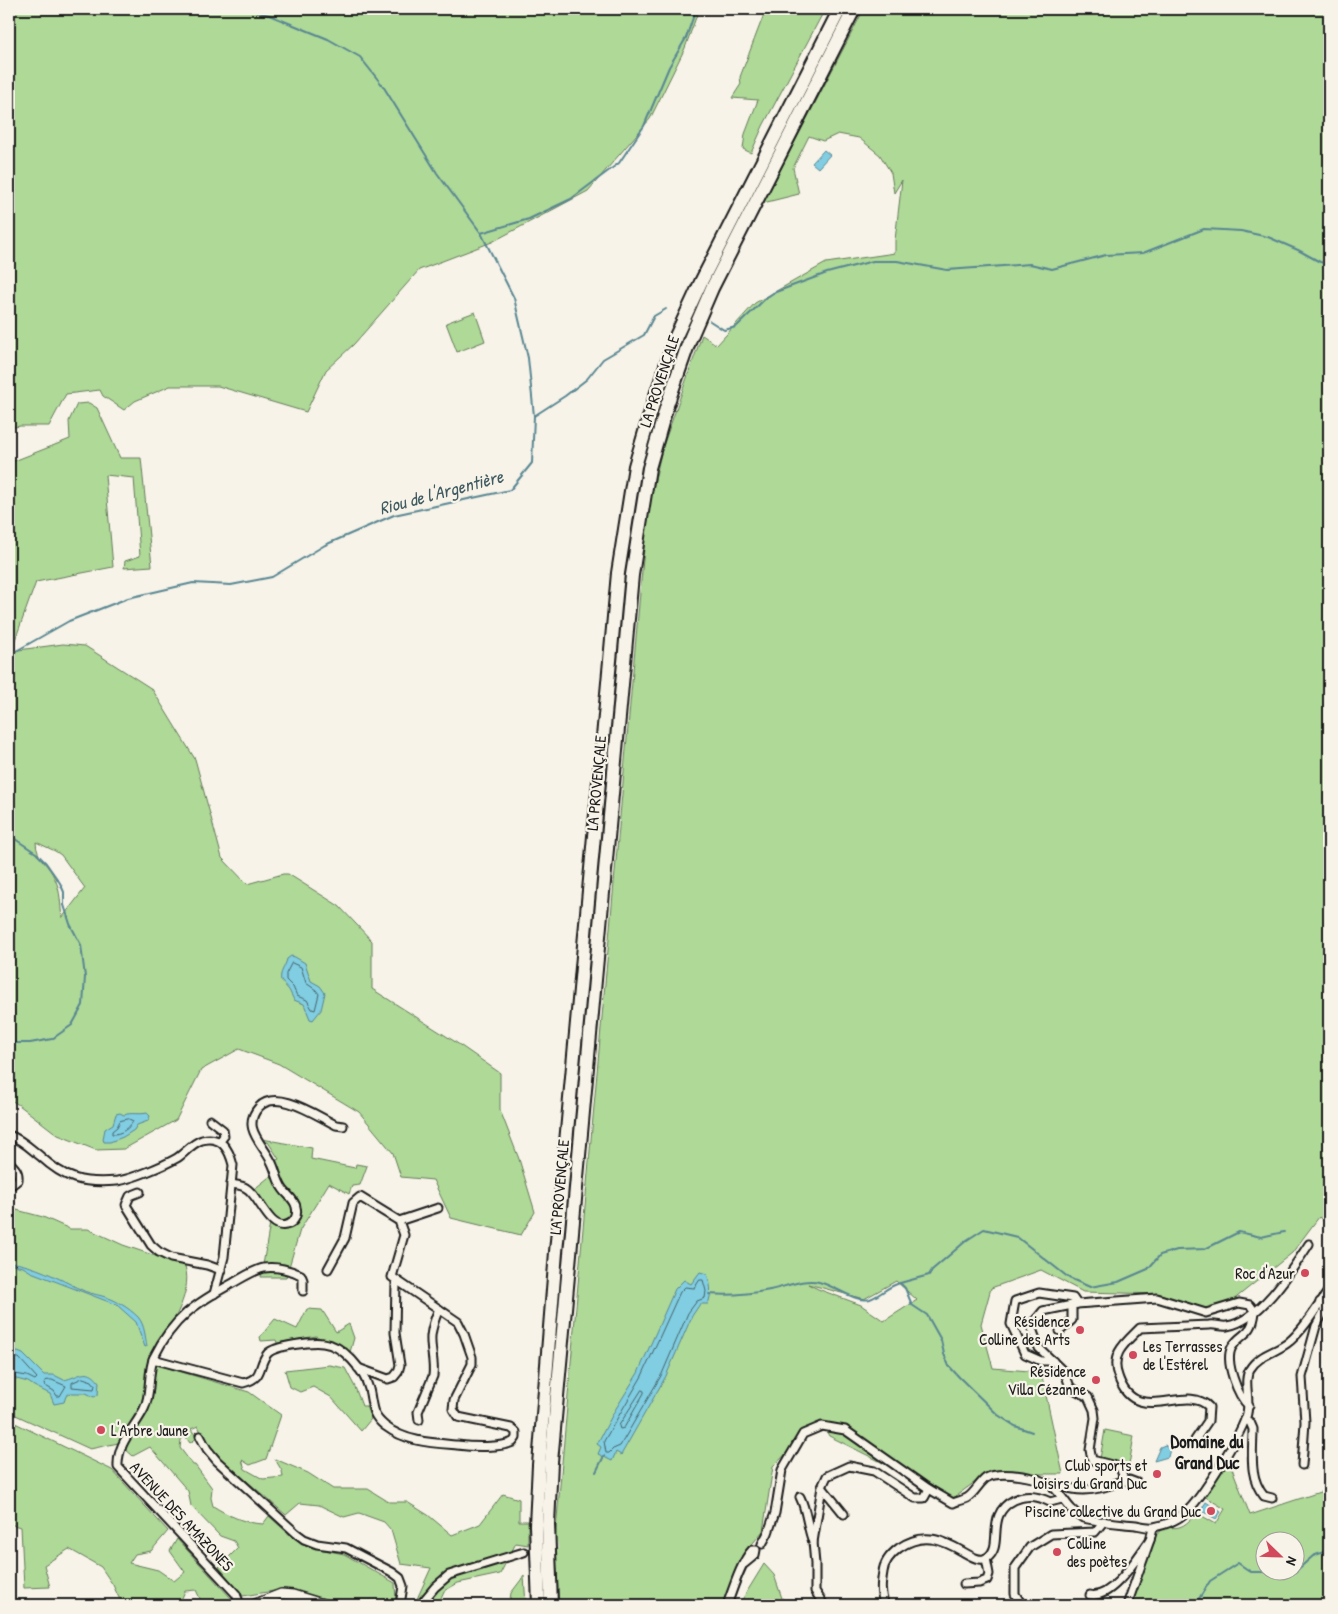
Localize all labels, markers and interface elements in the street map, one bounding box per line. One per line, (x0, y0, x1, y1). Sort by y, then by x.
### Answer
street label: LA PROVENÇALE (634, 332, 684, 430)
water label: Riou de l'Argentière (376, 463, 507, 521)
street label: LA PROVENÇALE (581, 734, 611, 832)
street label: LA PROVENÇALE (544, 1138, 574, 1236)
place label: Roc d'Azur (1235, 1262, 1295, 1284)
marker: Roc d'Azur (1299, 1267, 1311, 1279)
place label: Résidence Colline des Arts (979, 1310, 1071, 1350)
marker: Résidence Colline des Arts (1074, 1324, 1086, 1336)
place label: Les Terrasses de l'Estérel (1143, 1335, 1222, 1375)
marker: Les Terrasses de l'Estérel (1127, 1349, 1139, 1361)
place label: Résidence Villa Cézanne (1007, 1360, 1087, 1400)
marker: Résidence Villa Cézanne (1090, 1374, 1102, 1386)
place label: L'Arbre Jaune (111, 1419, 189, 1441)
marker: L'Arbre Jaune (95, 1424, 107, 1436)
district label: Domaine du Grand Duc (1171, 1429, 1244, 1475)
place label: Club sports et loisirs du Grand Duc (1033, 1454, 1148, 1494)
street label: AVENUE DES AMAZONES (125, 1456, 239, 1576)
marker: Club sports et loisirs du Grand Duc (1151, 1468, 1163, 1480)
place label: Piscine collective du Grand Duc (1025, 1500, 1202, 1522)
marker: Piscine collective du Grand Duc (1205, 1505, 1217, 1517)
place label: Colline des poètes (1067, 1532, 1127, 1572)
north arrow (1256, 1532, 1306, 1582)
marker: Colline des poètes (1051, 1546, 1063, 1558)
text: N (1282, 1554, 1303, 1569)

